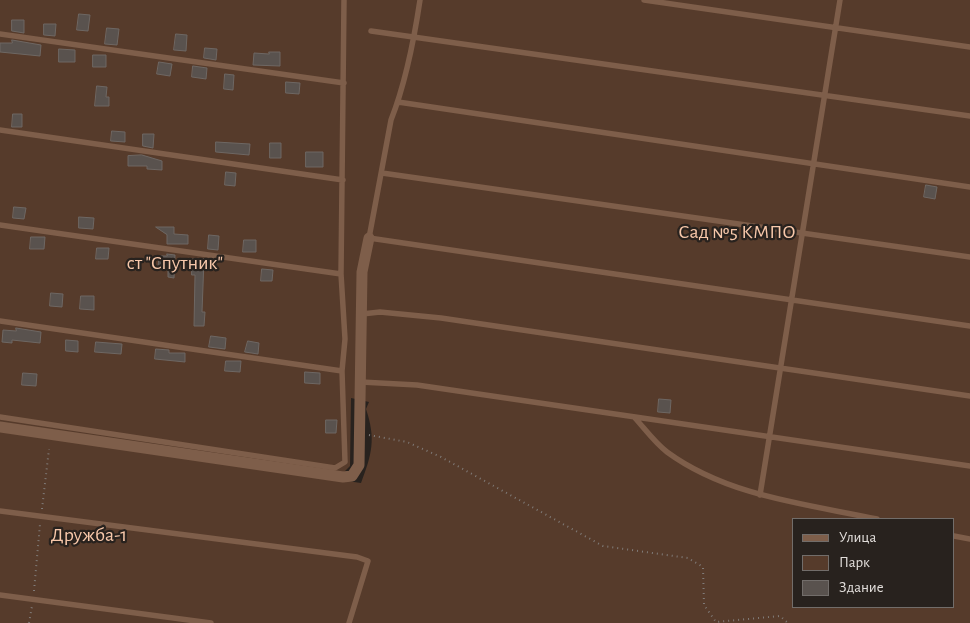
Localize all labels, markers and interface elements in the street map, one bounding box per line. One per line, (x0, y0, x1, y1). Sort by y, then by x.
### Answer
park label: Сад №5 КМПО (678, 220, 796, 244)
park label: ст "Спутник" (127, 251, 223, 275)
legend (792, 518, 955, 608)
park label: Дружба-1 (51, 523, 127, 547)
text: Улица (839, 530, 876, 545)
text: Парк (839, 555, 870, 570)
text: Здание (839, 580, 884, 595)

